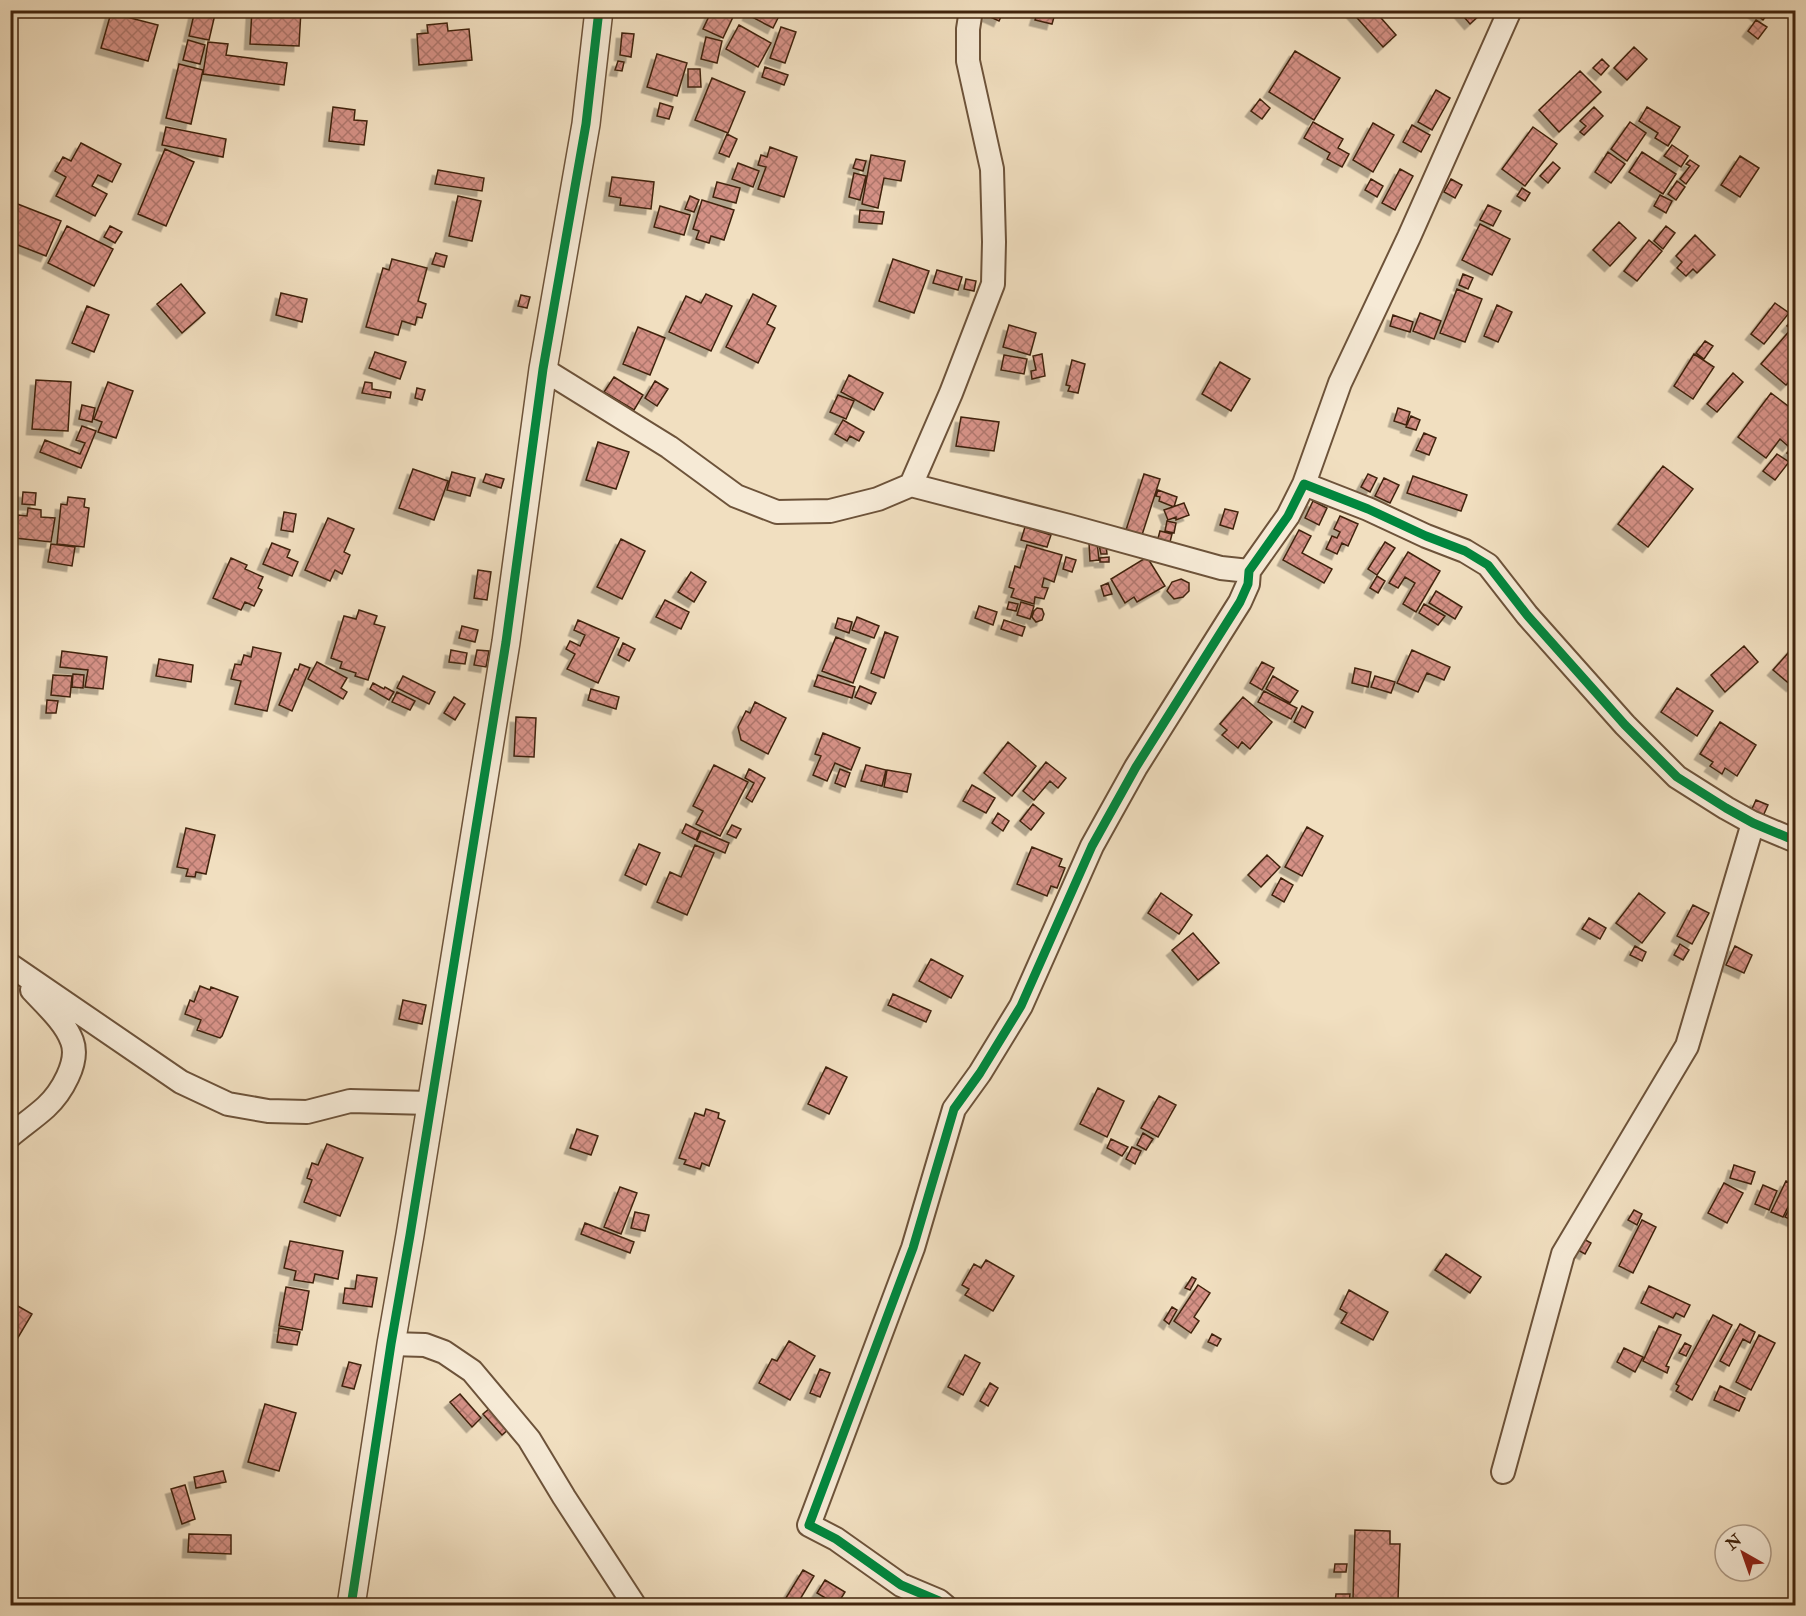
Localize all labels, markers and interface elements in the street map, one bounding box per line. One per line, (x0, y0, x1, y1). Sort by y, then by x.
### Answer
north arrow (1713, 1523, 1773, 1583)
text: N (1721, 1530, 1746, 1555)

